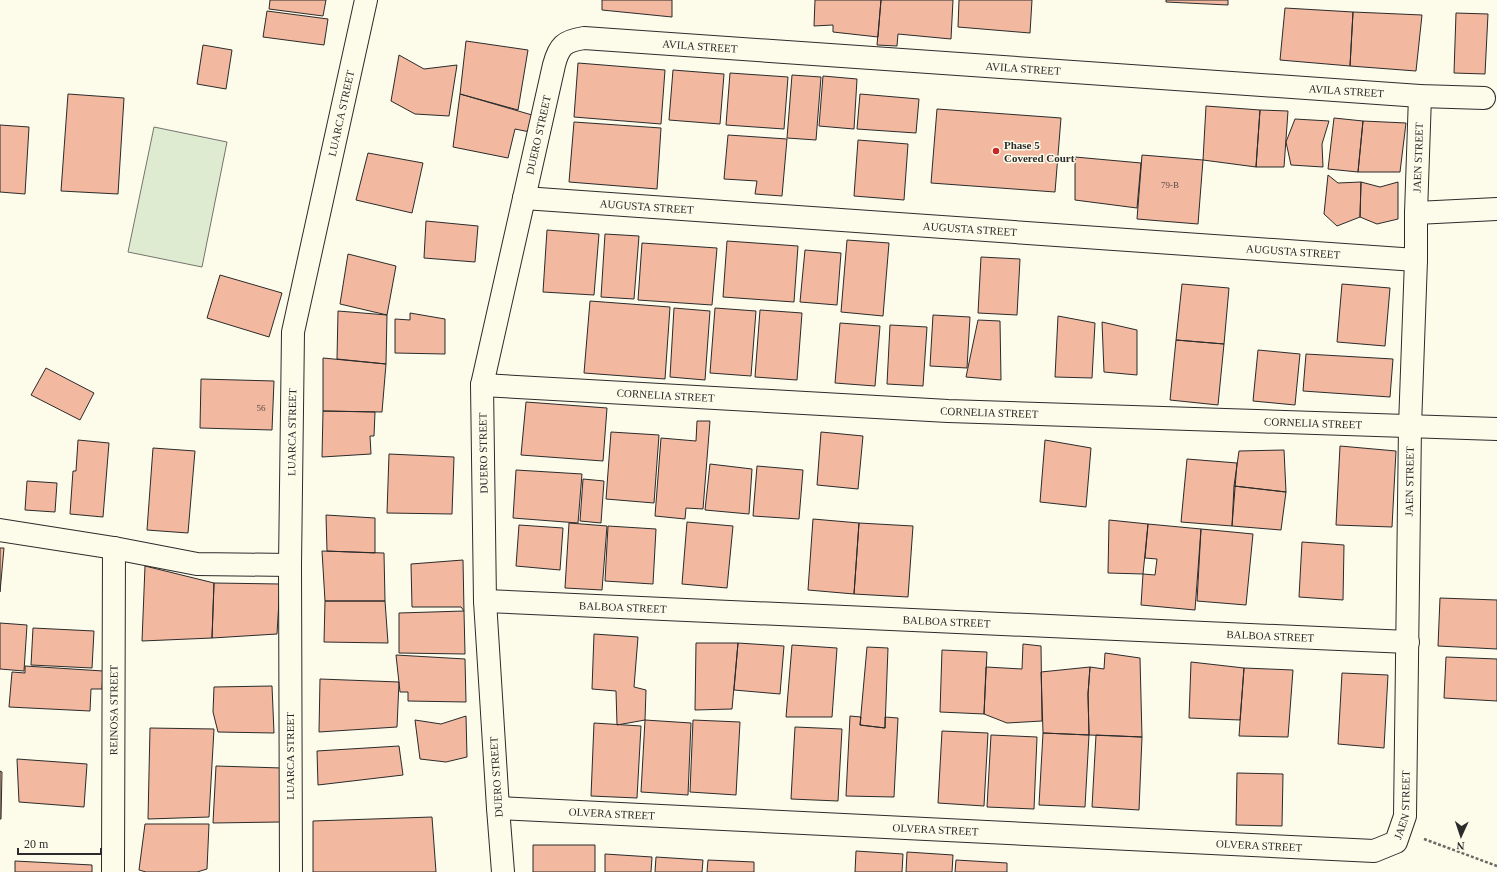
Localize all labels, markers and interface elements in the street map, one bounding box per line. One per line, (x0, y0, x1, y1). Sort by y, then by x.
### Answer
street label: AVILA STREET (662, 37, 738, 55)
street label: AVILA STREET (985, 60, 1061, 77)
street label: LUARCA STREET (326, 69, 356, 157)
street label: AVILA STREET (1308, 82, 1385, 100)
street label: DUERO STREET (524, 94, 553, 176)
street label: JAEN STREET (1411, 122, 1425, 193)
place label: Phase 5 Covered Court (1004, 139, 1075, 164)
marker: Phase 5 Covered Court (991, 146, 1001, 156)
house number: 79-B (1161, 180, 1179, 190)
street label: AUGUSTA STREET (599, 197, 694, 216)
street label: AUGUSTA STREET (922, 220, 1018, 238)
street label: AUGUSTA STREET (1246, 242, 1341, 261)
street label: CORNELIA STREET (616, 387, 715, 404)
street label: LUARCA STREET (285, 388, 298, 476)
house number: 56 (257, 403, 266, 413)
street label: CORNELIA STREET (940, 405, 1039, 420)
street label: DUERO STREET (476, 412, 490, 494)
street label: CORNELIA STREET (1264, 415, 1363, 431)
street label: JAEN STREET (1403, 446, 1416, 516)
street label: BALBOA STREET (579, 599, 667, 615)
street label: BALBOA STREET (902, 614, 991, 629)
street label: BALBOA STREET (1226, 628, 1315, 644)
street label: REINOSA STREET (107, 665, 120, 755)
street label: LUARCA STREET (284, 712, 296, 800)
street label: DUERO STREET (487, 736, 505, 818)
street label: JAEN STREET (1391, 770, 1412, 841)
street label: OLVERA STREET (569, 805, 655, 822)
north arrow (1441, 816, 1481, 856)
street label: OLVERA STREET (892, 821, 979, 838)
scale bar (18, 830, 101, 856)
text: 20 m (24, 837, 49, 851)
street label: OLVERA STREET (1216, 837, 1303, 853)
text: N (1456, 840, 1465, 852)

